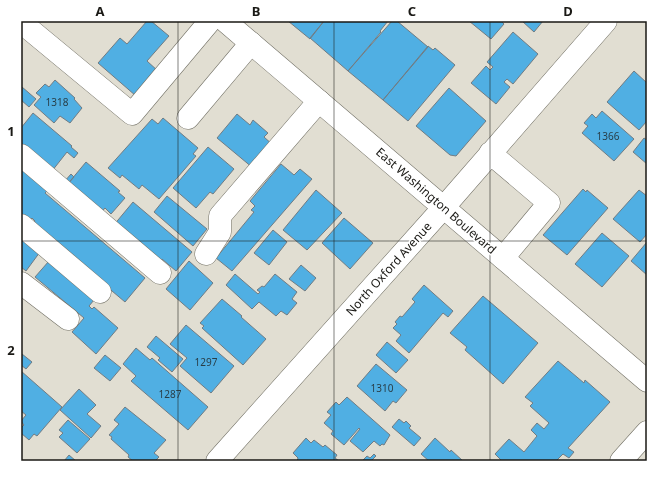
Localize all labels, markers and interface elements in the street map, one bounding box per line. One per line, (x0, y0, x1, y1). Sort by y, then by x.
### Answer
text: A (96, 2, 105, 20)
text: B (252, 2, 260, 20)
text: C (408, 2, 416, 20)
text: D (563, 2, 573, 20)
house number: 1318 (46, 95, 69, 109)
text: 1 (7, 122, 15, 140)
house number: 1366 (597, 129, 620, 143)
street label: East Washington Boulevard (372, 144, 500, 258)
street label: North Oxford Avenue (342, 218, 435, 319)
text: 2 (7, 341, 15, 359)
house number: 1297 (195, 355, 218, 369)
house number: 1310 (371, 381, 394, 395)
house number: 1287 (159, 387, 182, 401)

